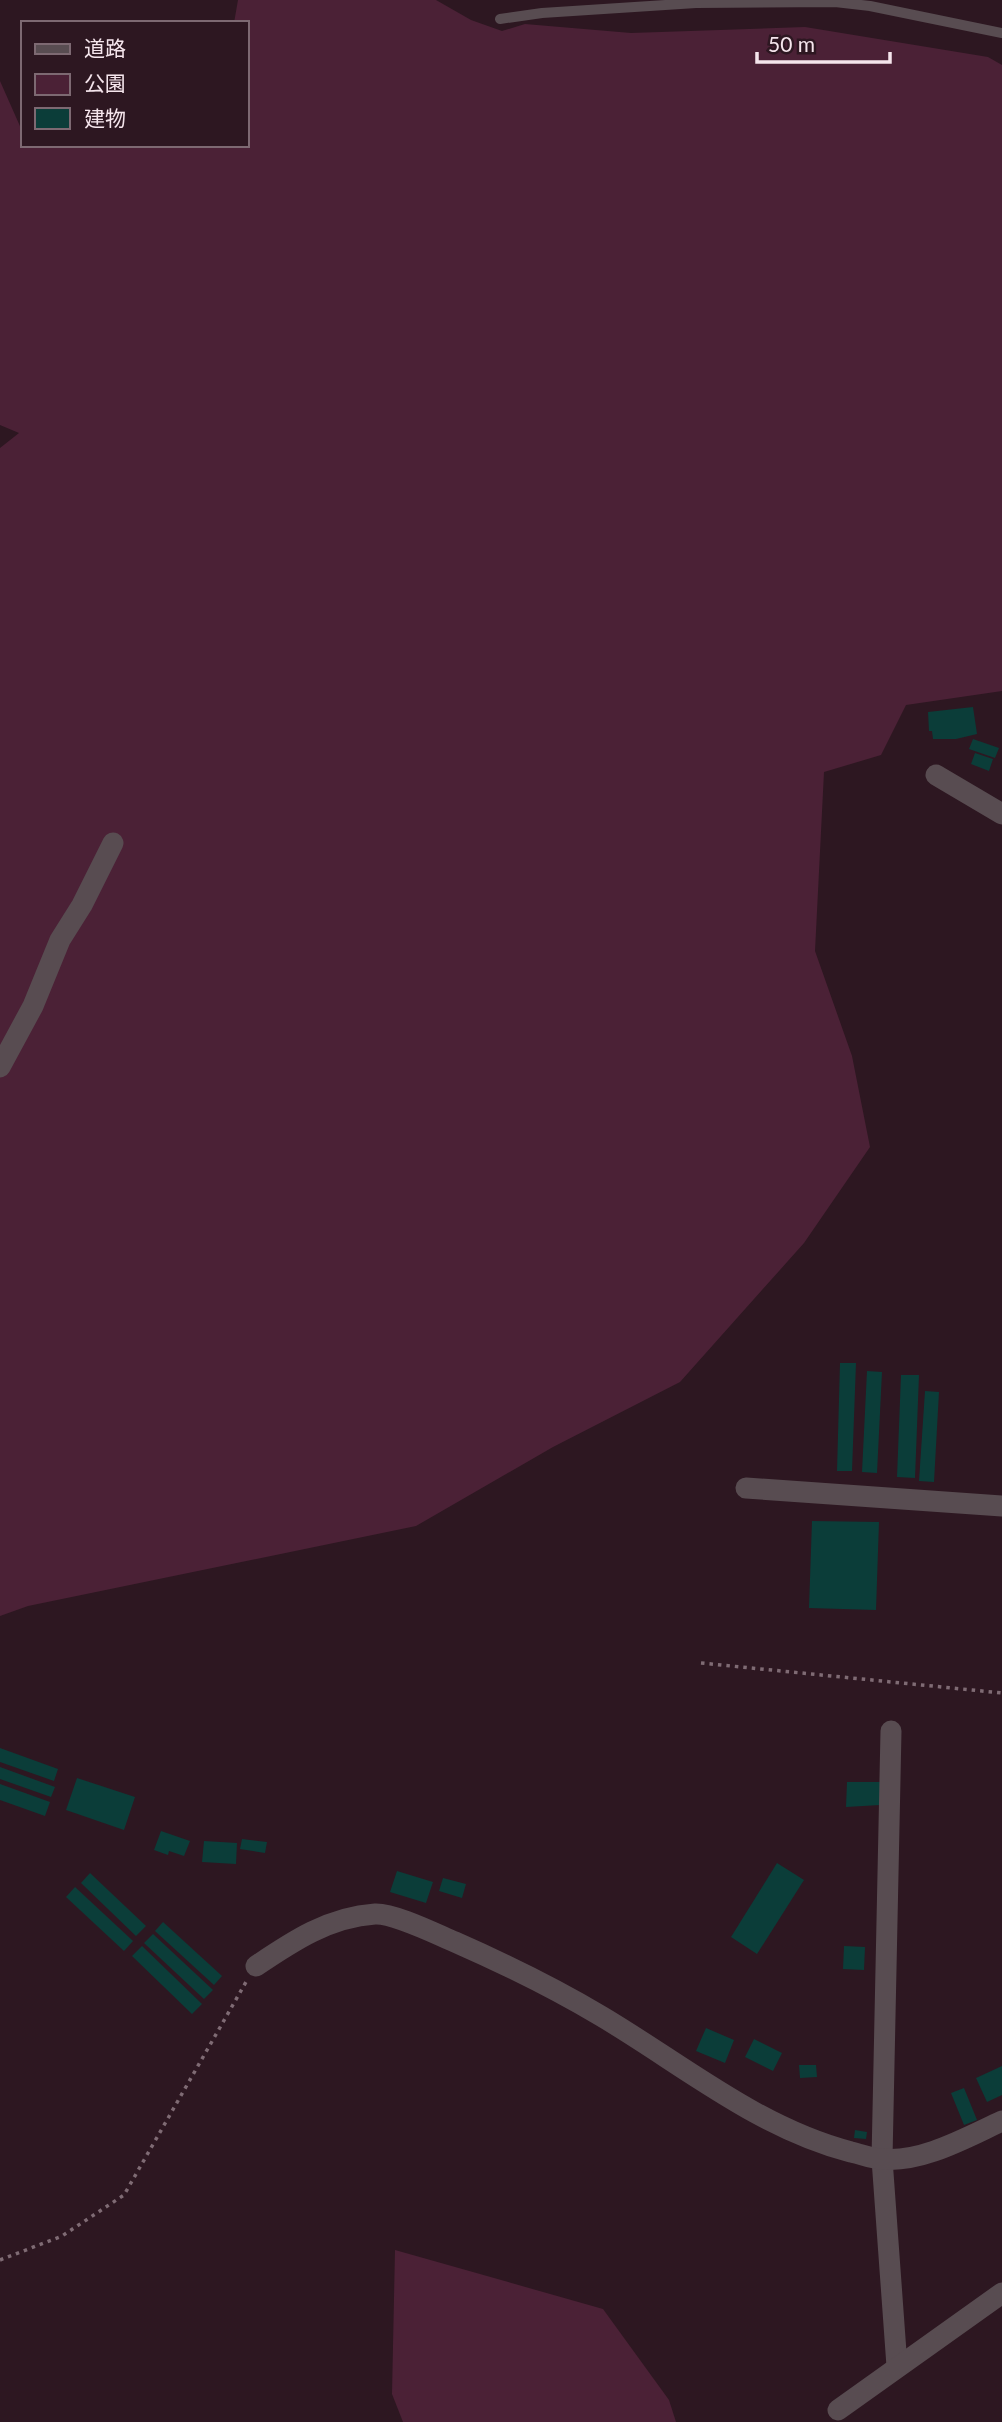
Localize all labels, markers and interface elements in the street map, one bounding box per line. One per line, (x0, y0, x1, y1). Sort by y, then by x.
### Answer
legend (21, 21, 248, 147)
scale bar (757, 21, 890, 65)
text: 50 m (768, 31, 815, 56)
text: 道路 (84, 35, 126, 60)
text: 公園 (84, 70, 126, 95)
text: 建物 (84, 105, 126, 130)

